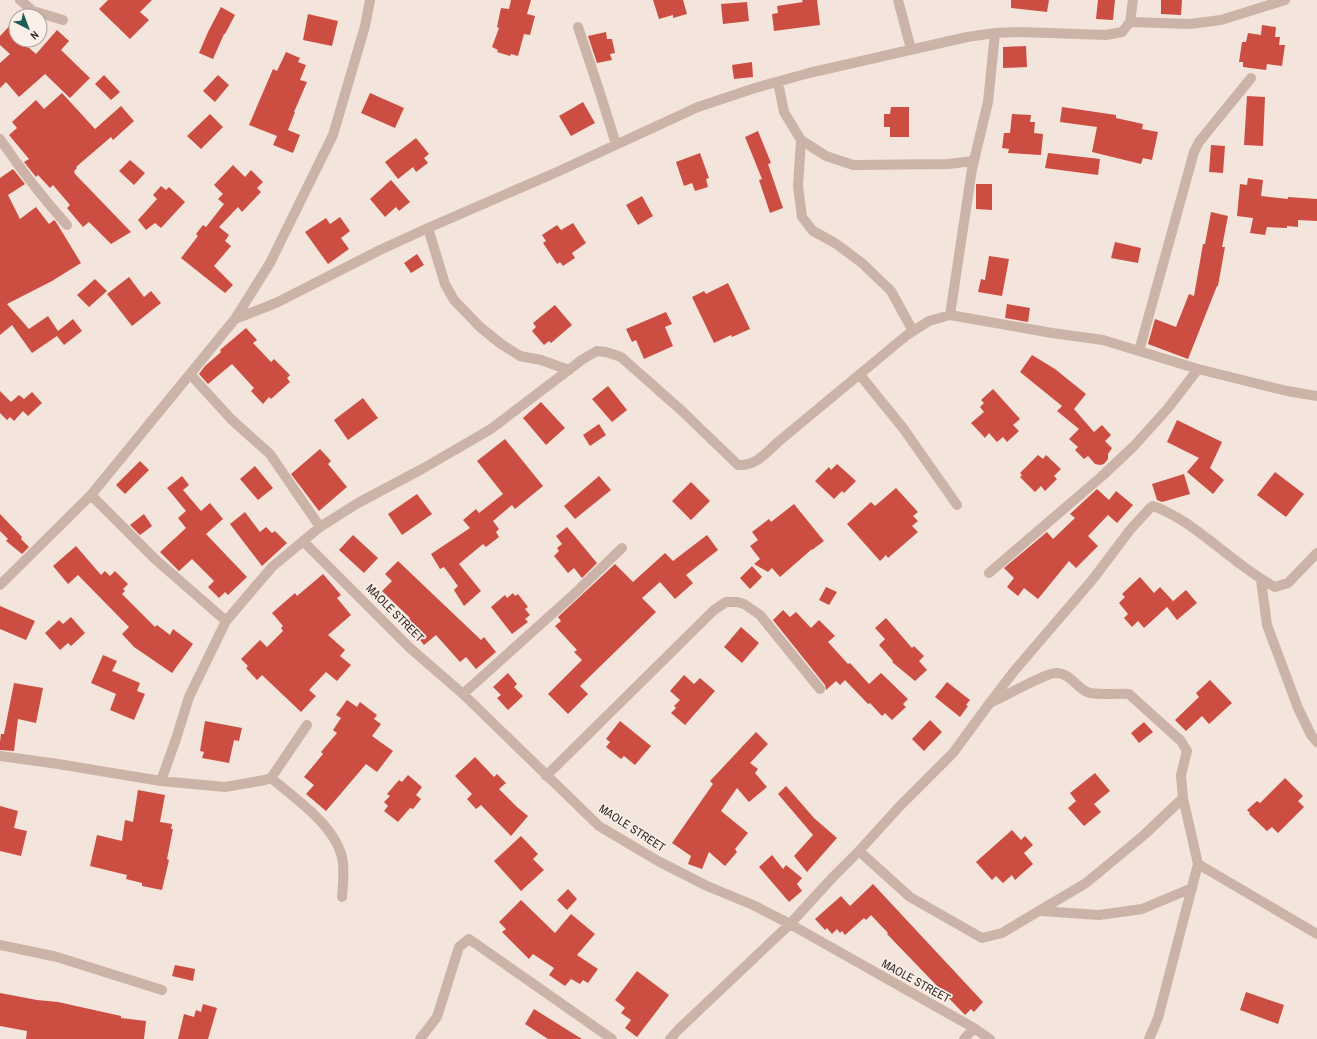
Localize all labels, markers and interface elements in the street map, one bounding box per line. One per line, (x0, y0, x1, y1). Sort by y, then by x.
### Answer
north arrow (8, 8, 48, 48)
text: N (28, 28, 42, 43)
street label: MAOLE STREET (362, 580, 428, 646)
street label: MAOLE STREET (596, 801, 668, 855)
street label: MAOLE STREET (879, 956, 953, 1006)

